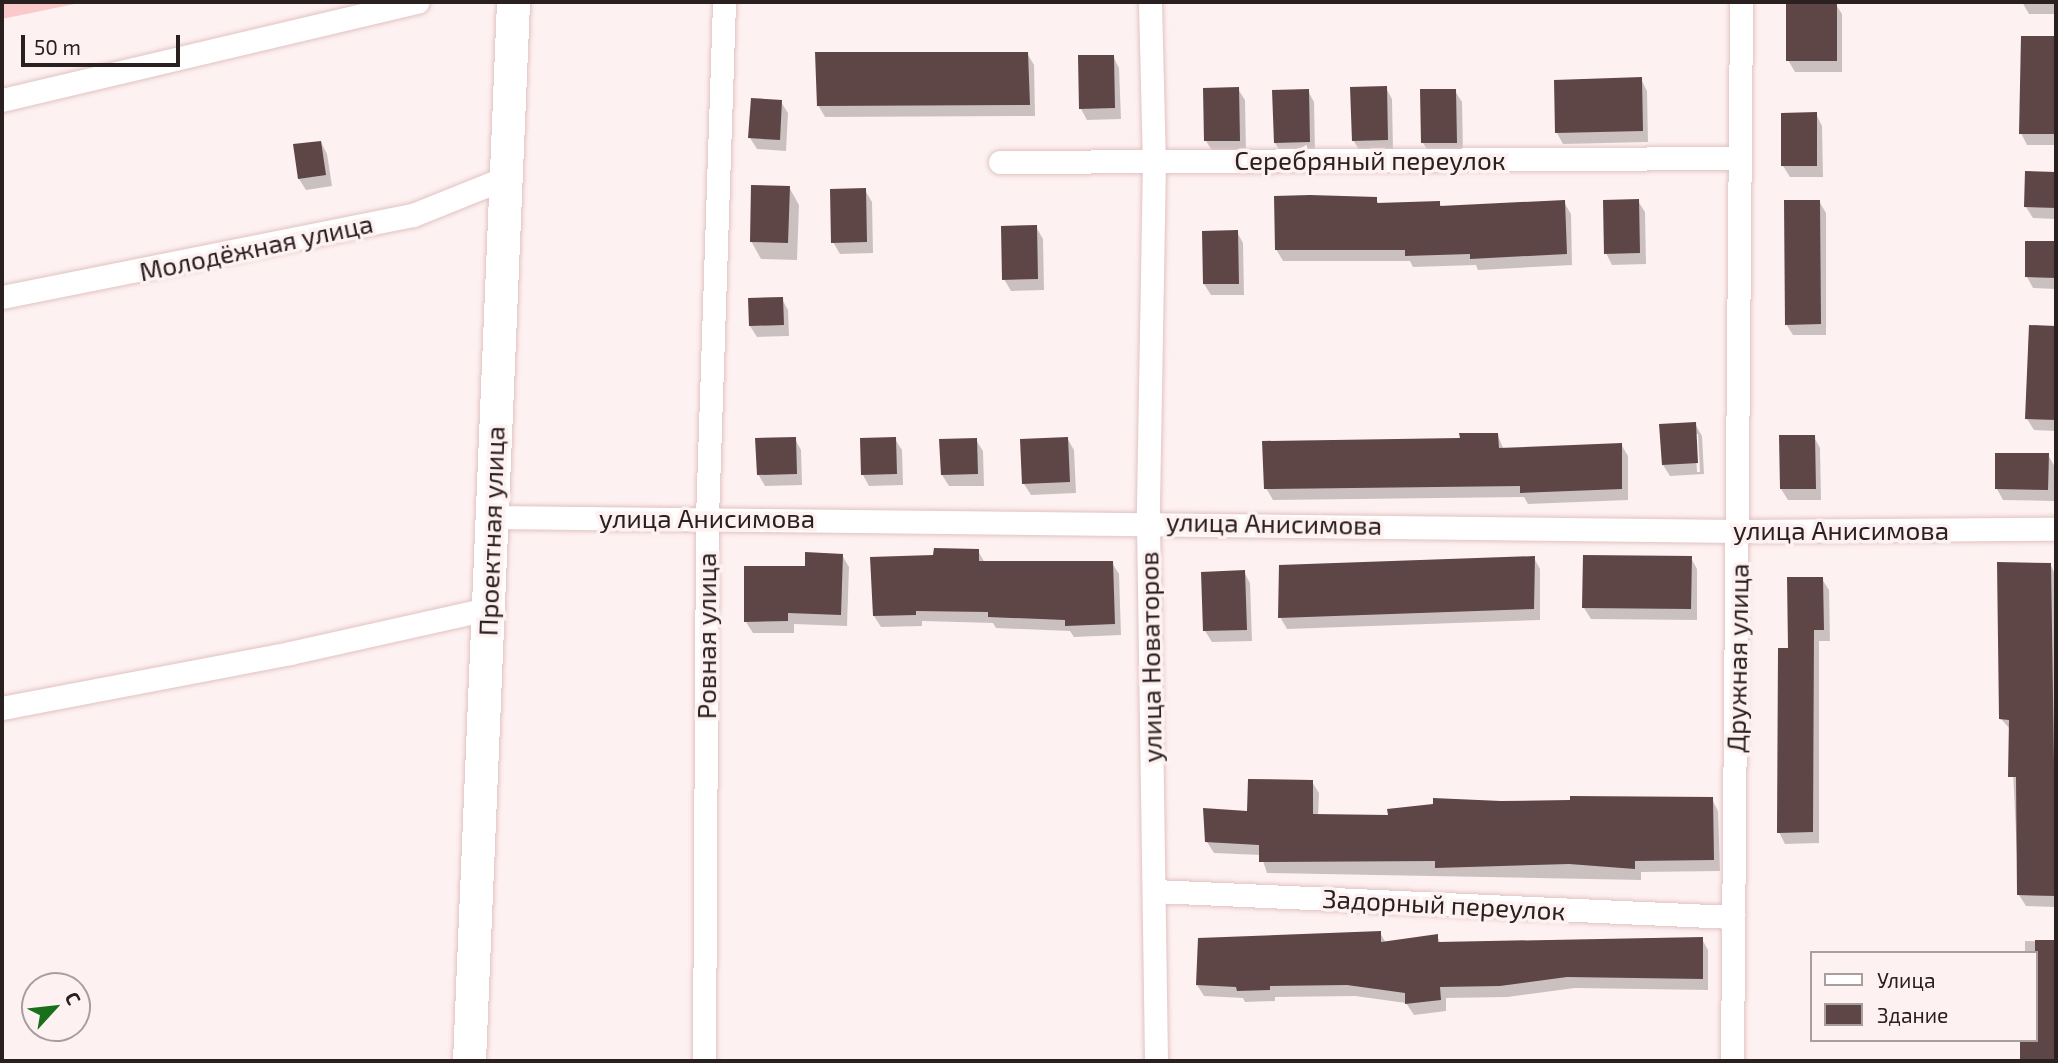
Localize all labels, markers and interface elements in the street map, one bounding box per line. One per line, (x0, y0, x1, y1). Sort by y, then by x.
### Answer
scale bar (24, 21, 184, 65)
text: 50 m (34, 34, 81, 59)
street label: Серебряный переулок (1234, 144, 1506, 176)
street label: Молодёжная улица (136, 207, 376, 287)
street label: Проектная улица (472, 425, 510, 637)
street label: улица Анисимова (599, 502, 815, 534)
street label: улица Анисимова (1166, 506, 1382, 540)
street label: улица Анисимова (1733, 514, 1949, 546)
street label: улица Новаторов (1133, 551, 1167, 763)
street label: Ровная улица (690, 553, 722, 719)
street label: Дружная улица (1720, 563, 1754, 753)
street label: Задорный переулок (1322, 882, 1566, 926)
legend (1810, 951, 2037, 1042)
text: Улица (1877, 967, 1936, 992)
north arrow (21, 972, 91, 1042)
text: С (61, 988, 86, 1008)
text: Здание (1877, 1002, 1948, 1027)

